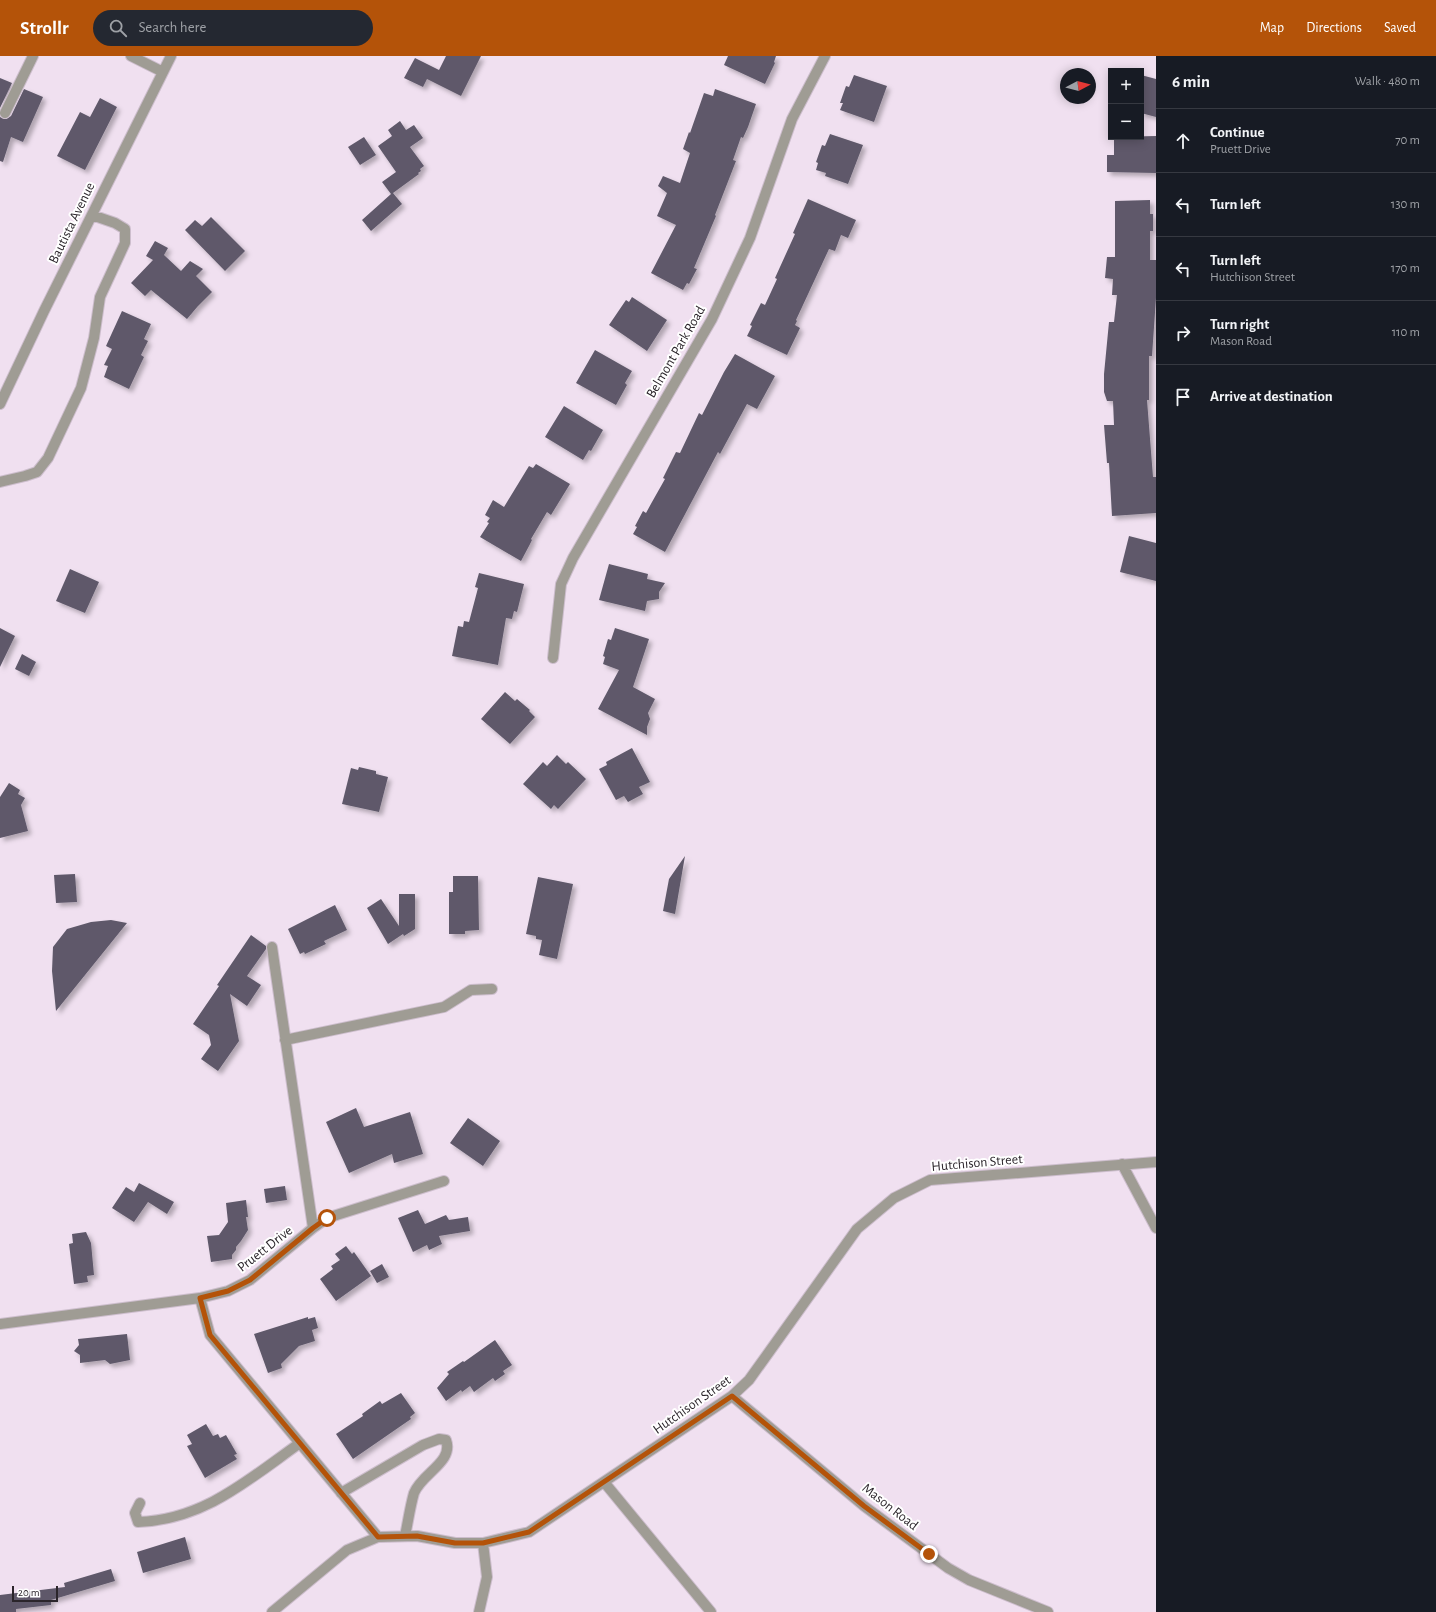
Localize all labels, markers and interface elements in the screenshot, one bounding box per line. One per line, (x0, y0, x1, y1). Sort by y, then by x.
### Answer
search box (93, 10, 373, 46)
icon: search (107, 17, 129, 39)
text: Strollr (20, 19, 69, 38)
text: Search here (139, 20, 206, 35)
text: Map (1260, 21, 1284, 35)
text: Directions (1306, 21, 1362, 35)
text: Saved (1384, 21, 1416, 35)
north arrow (1060, 68, 1096, 104)
map controls (1108, 68, 1144, 140)
button: + (1108, 68, 1144, 104)
text: 6 min (1172, 73, 1210, 90)
text: Walk · 480 m (1355, 75, 1420, 88)
button: − (1108, 104, 1144, 140)
text: Continue (1210, 125, 1265, 140)
icon: ahead (1172, 130, 1194, 152)
text: 70 m (1395, 134, 1420, 147)
text: Pruett Drive (1210, 143, 1271, 156)
street label: Bautista Avenue (46, 180, 98, 266)
icon: left (1172, 194, 1194, 216)
text: Turn left (1210, 197, 1261, 212)
text: 130 m (1391, 198, 1420, 211)
text: Turn left (1210, 253, 1261, 268)
icon: left (1172, 258, 1194, 280)
text: 170 m (1391, 262, 1420, 275)
text: Hutchison Street (1210, 271, 1295, 284)
street label: Belmont Park Road (644, 304, 708, 400)
text: Turn right (1210, 317, 1269, 332)
icon: right (1172, 322, 1194, 344)
text: 110 m (1392, 326, 1420, 339)
text: Mason Road (1210, 335, 1272, 348)
icon: arrive (1172, 386, 1194, 408)
text: Arrive at destination (1210, 389, 1333, 404)
street label: Hutchison Street (931, 1152, 1024, 1174)
route start (318, 1209, 336, 1227)
street label: Pruett Drive (235, 1223, 295, 1275)
street label: Hutchison Street (651, 1373, 734, 1437)
street label: Mason Road (859, 1481, 921, 1533)
route end (920, 1545, 938, 1563)
scale bar (12, 1584, 58, 1603)
text: 20 m (18, 1587, 39, 1598)

